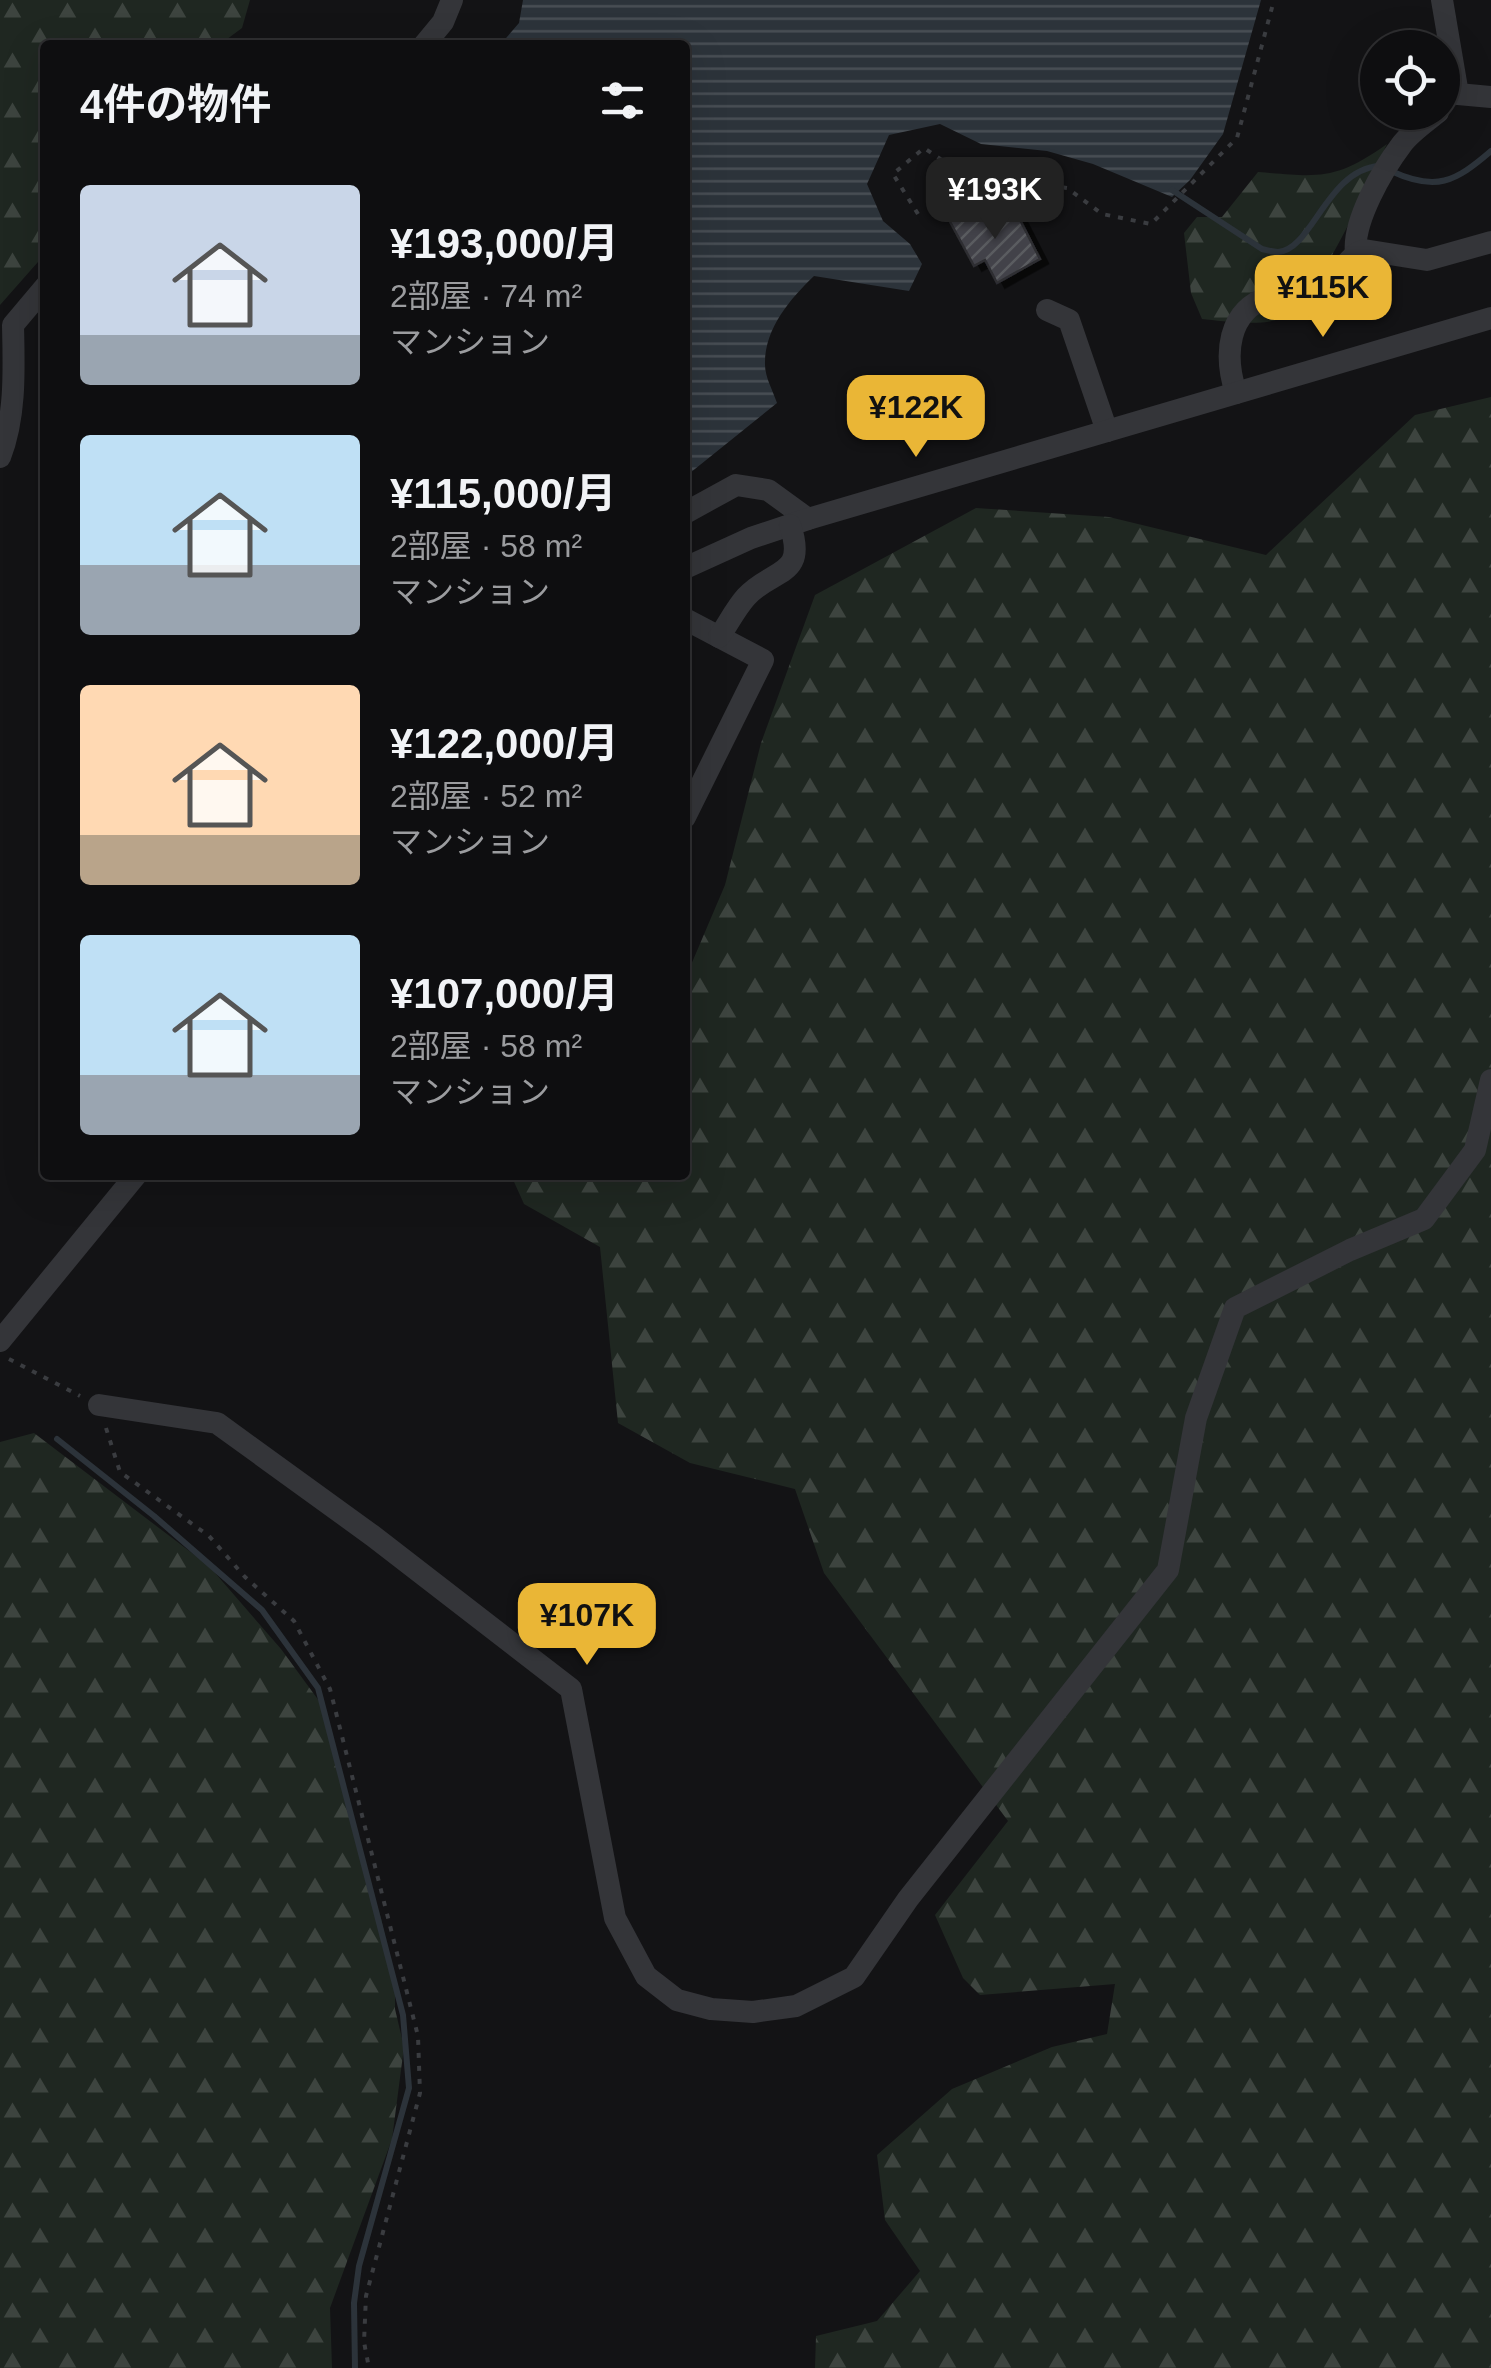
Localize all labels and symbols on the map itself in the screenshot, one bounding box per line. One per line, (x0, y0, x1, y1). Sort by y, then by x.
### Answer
pin: ¥193K (925, 157, 1065, 242)
pin: ¥115K (1253, 255, 1393, 340)
pin: ¥122K (846, 375, 986, 460)
pin: ¥107K (517, 1583, 657, 1668)

